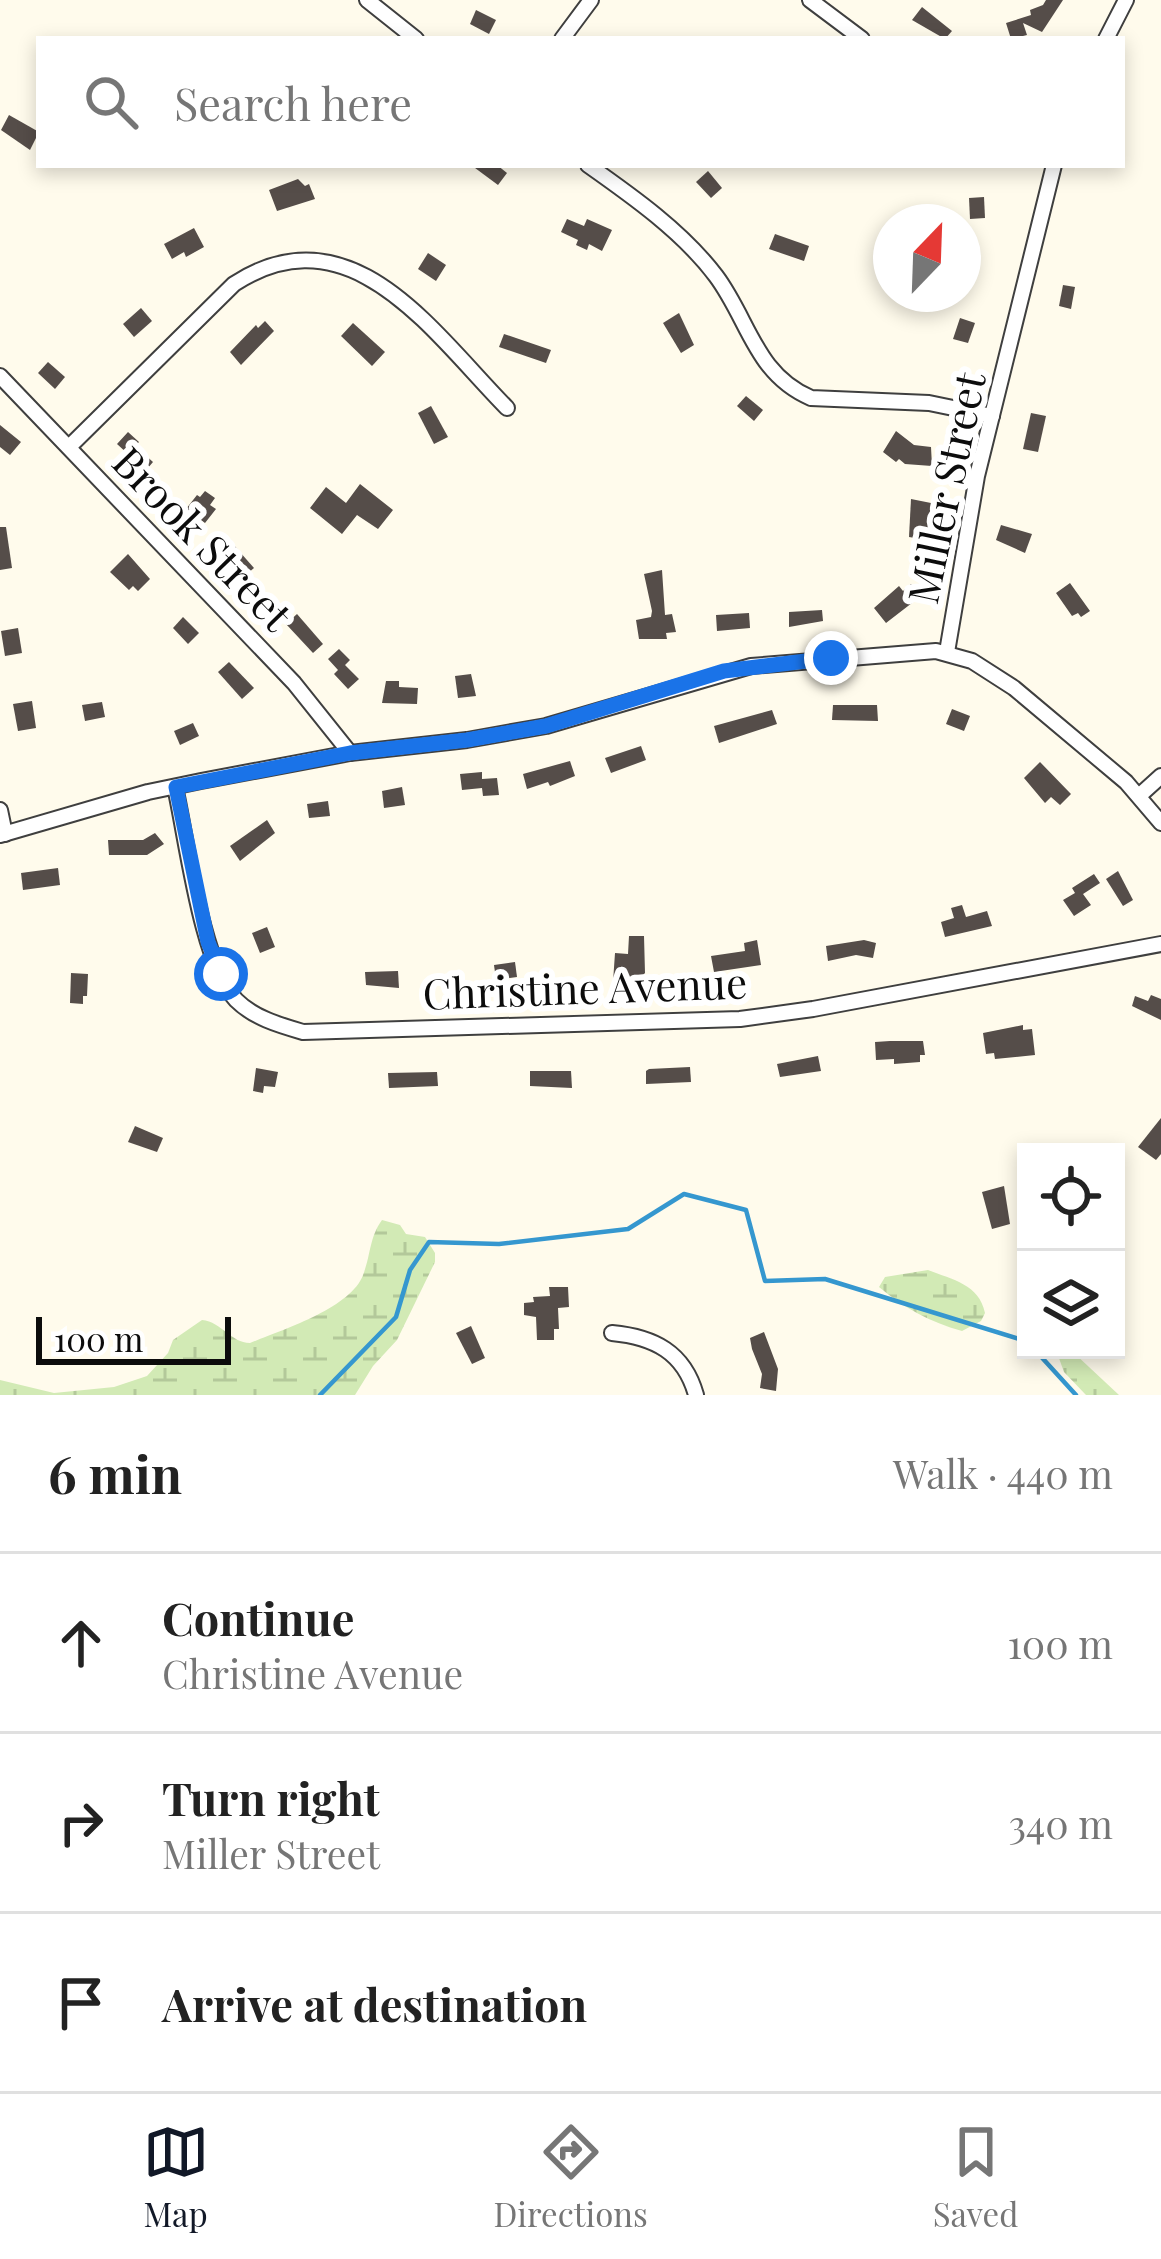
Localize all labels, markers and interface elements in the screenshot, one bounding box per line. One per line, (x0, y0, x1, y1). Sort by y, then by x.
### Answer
search box (36, 36, 1125, 168)
icon: search (78, 69, 144, 135)
text: Search here (174, 72, 412, 132)
north arrow (873, 204, 981, 312)
street label: Miller Street (893, 366, 997, 608)
street label: Brook Street (102, 434, 306, 642)
route end (804, 631, 858, 685)
route start (194, 947, 248, 1001)
street label: Christine Avenue (422, 953, 748, 1021)
map controls (1017, 1143, 1125, 1359)
button: locate (1017, 1143, 1125, 1251)
button: layers (1017, 1251, 1125, 1359)
scale bar (36, 1311, 231, 1364)
text: 100 m (54, 1316, 143, 1360)
text: 6 min (48, 1439, 182, 1507)
text: Walk · 440 m (893, 1447, 1113, 1499)
text: Continue (162, 1587, 354, 1647)
icon: ahead (48, 1610, 114, 1676)
text: 100 m (1007, 1617, 1113, 1669)
text: Christine Avenue (162, 1647, 463, 1699)
text: Turn right (162, 1767, 380, 1827)
icon: right (48, 1790, 114, 1856)
text: 340 m (1008, 1797, 1113, 1849)
text: Miller Street (162, 1827, 380, 1879)
icon: arrive (48, 1970, 114, 2036)
text: Arrive at destination (162, 1973, 587, 2033)
tab: Map (143, 2119, 209, 2235)
tab: Directions (494, 2119, 648, 2235)
tab: Saved (933, 2119, 1019, 2235)

